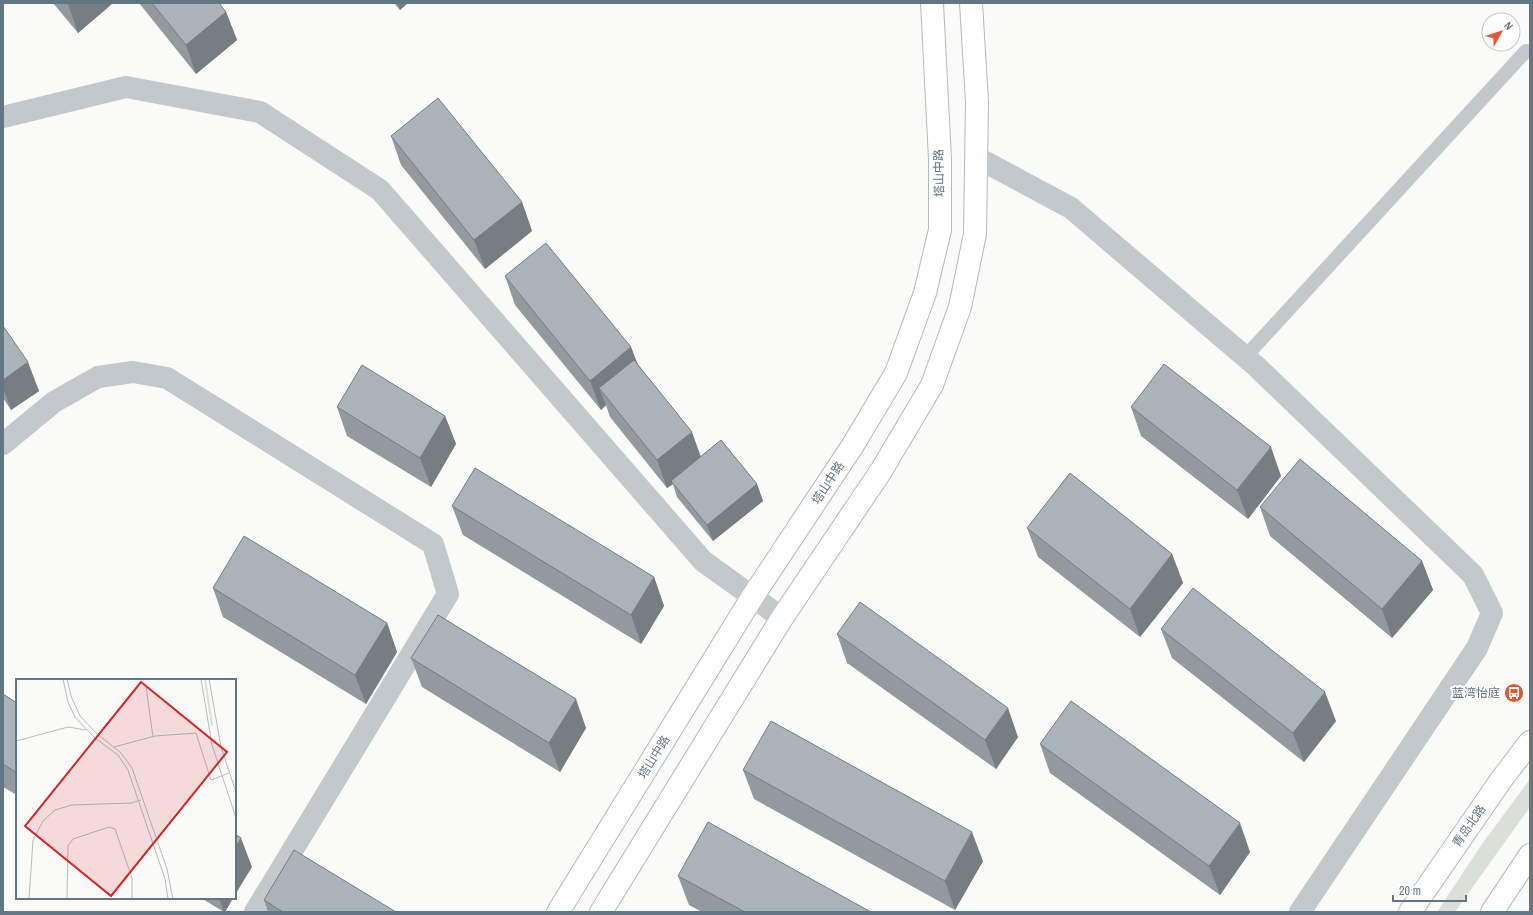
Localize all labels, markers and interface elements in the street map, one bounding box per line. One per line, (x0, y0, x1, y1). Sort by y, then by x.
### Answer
north arrow (1481, 12, 1521, 52)
text: N (1501, 19, 1516, 33)
street label: 塔山中路 (931, 149, 947, 197)
street label: 塔山中路 (808, 459, 848, 507)
inset map (16, 679, 236, 899)
bus stop icon: 蓝湾怡庭 (1503, 682, 1525, 704)
place label: 蓝湾怡庭 (1452, 685, 1500, 701)
street label: 塔山中路 (634, 732, 674, 782)
street label: 青岛北路 (1449, 802, 1489, 850)
scale bar (1393, 877, 1466, 903)
text: 20 m (1399, 883, 1421, 899)

